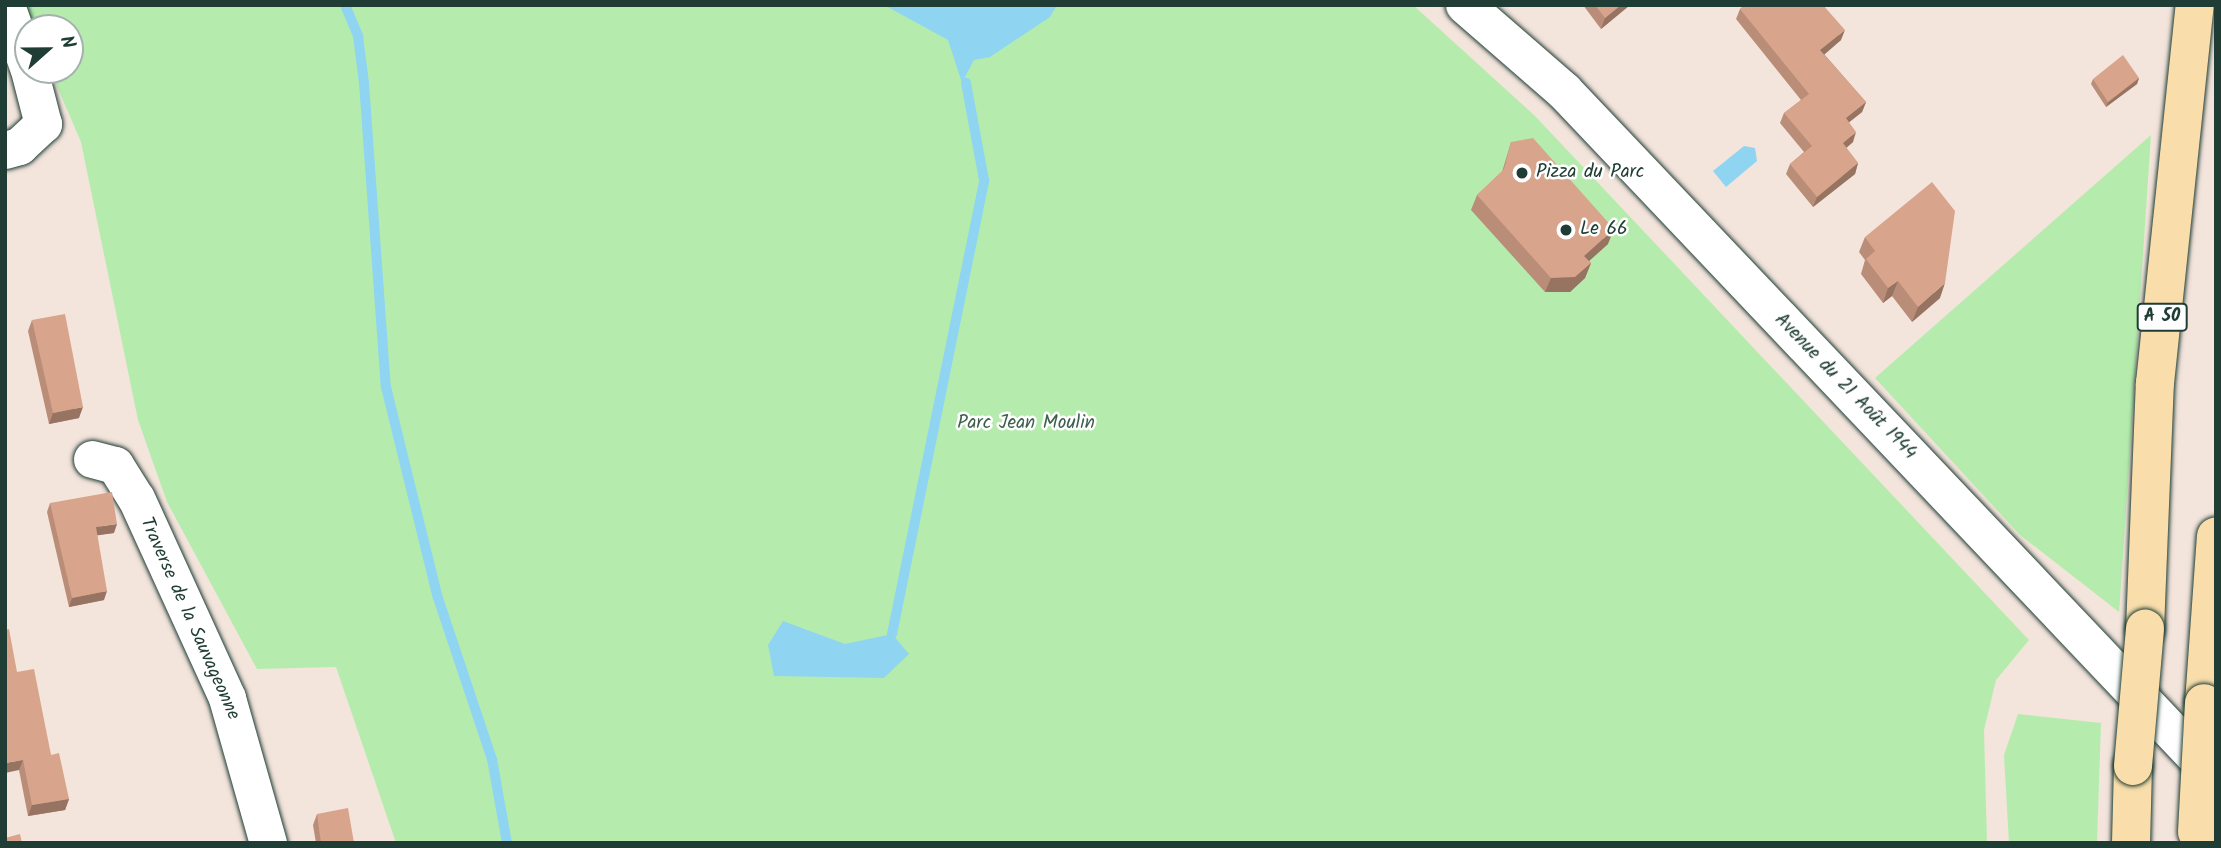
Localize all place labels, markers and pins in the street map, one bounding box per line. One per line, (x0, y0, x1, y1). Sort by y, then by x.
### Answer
place label: Pizza du Parc (1536, 162, 1644, 184)
marker: Pizza du Parc (1514, 165, 1530, 181)
place label: Le 66 (1580, 219, 1628, 241)
marker: Le 66 (1558, 222, 1574, 238)

